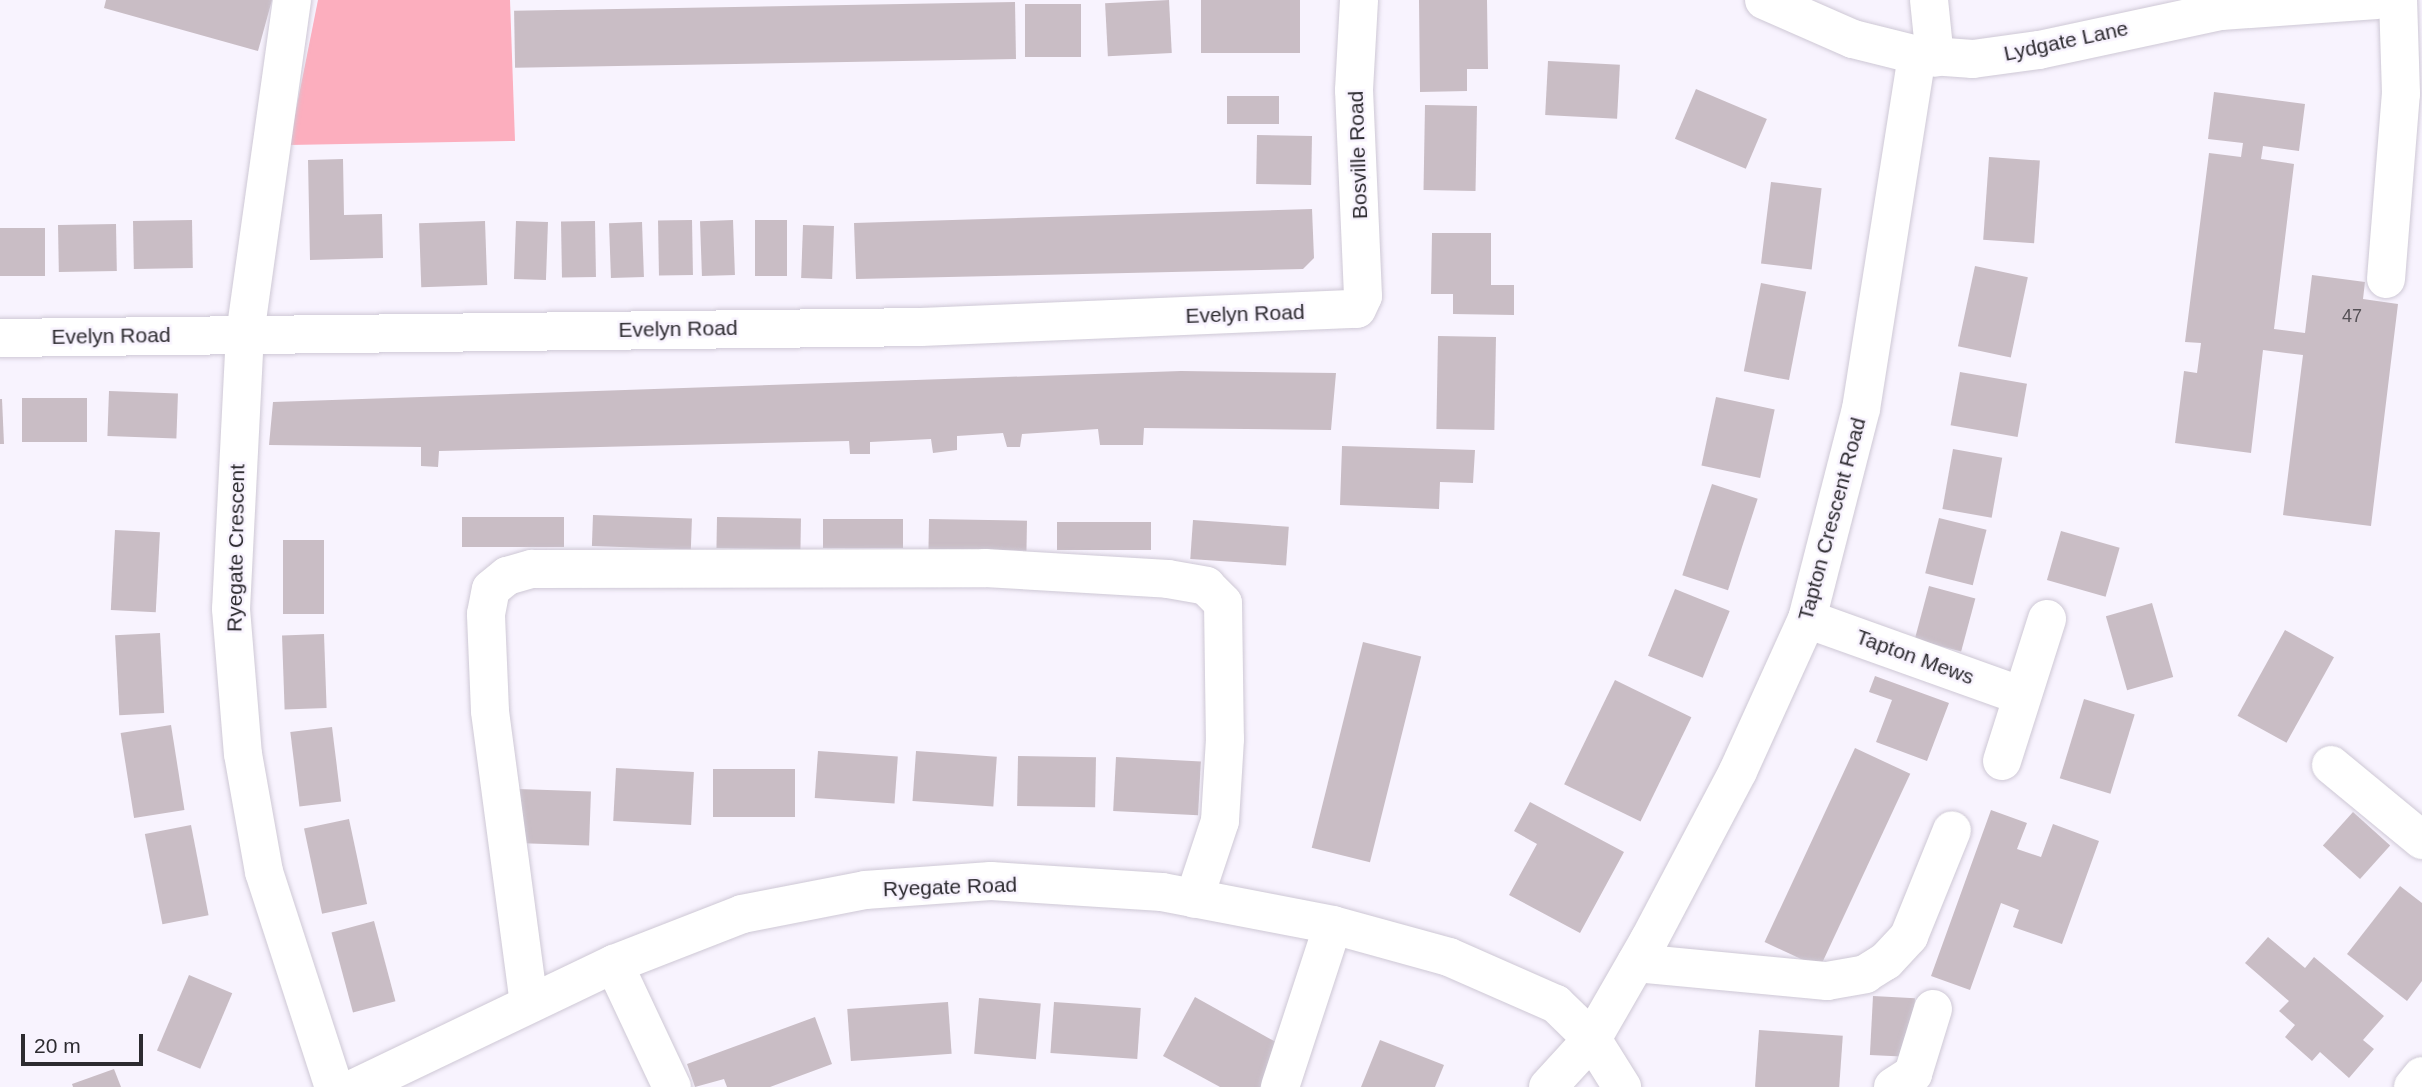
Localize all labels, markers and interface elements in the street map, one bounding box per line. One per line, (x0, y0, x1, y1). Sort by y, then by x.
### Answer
street label: Lydgate Lane (2002, 16, 2130, 66)
street label: Bosville Road (1343, 90, 1373, 220)
street label: Evelyn Road (1185, 299, 1305, 329)
house number: 47 (2342, 305, 2362, 327)
street label: Evelyn Road (618, 315, 738, 343)
street label: Evelyn Road (51, 322, 171, 350)
street label: Tapton Crescent Road (1793, 415, 1871, 623)
street label: Ryegate Crescent (222, 464, 250, 632)
street label: Tapton Mews (1853, 624, 1977, 690)
street label: Ryegate Road (882, 872, 1018, 902)
scale bar (24, 1020, 147, 1064)
text: 20 m (34, 1034, 81, 1057)

